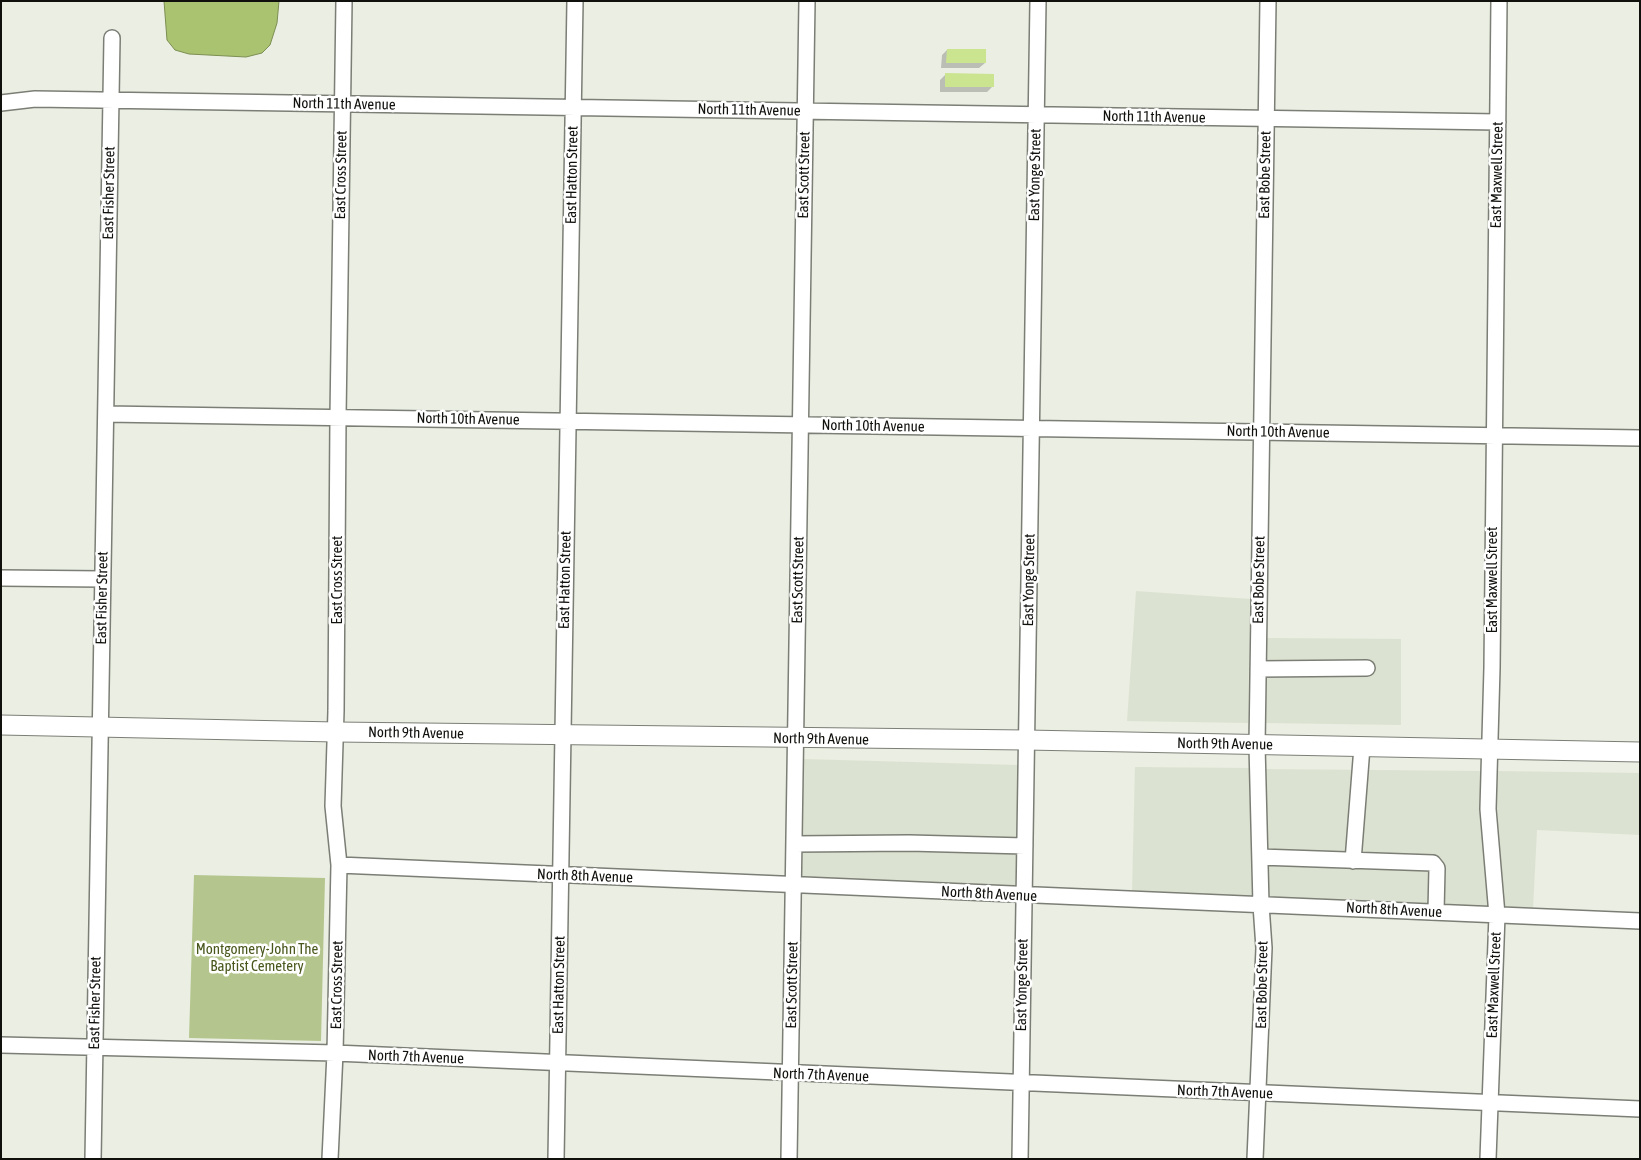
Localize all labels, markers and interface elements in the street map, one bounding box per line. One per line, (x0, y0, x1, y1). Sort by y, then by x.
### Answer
street label: North 11th Avenue (292, 94, 396, 114)
street label: North 11th Avenue (697, 100, 801, 120)
street label: North 11th Avenue (1102, 107, 1206, 127)
street label: East Maxwell Street (1487, 122, 1507, 228)
street label: East Hatton Street (562, 126, 582, 224)
street label: East Yonge Street (1025, 128, 1045, 222)
street label: East Cross Street (331, 130, 351, 220)
street label: East Scott Street (794, 131, 814, 219)
street label: East Bobe Street (1255, 131, 1275, 219)
street label: East Fisher Street (99, 146, 119, 240)
street label: North 10th Avenue (416, 409, 520, 429)
street label: North 10th Avenue (821, 416, 925, 436)
street label: North 10th Avenue (1226, 422, 1330, 442)
street label: East Maxwell Street (1483, 527, 1501, 633)
street label: East Hatton Street (555, 531, 575, 629)
street label: East Yonge Street (1019, 533, 1039, 627)
street label: East Cross Street (328, 536, 346, 624)
street label: East Scott Street (788, 536, 808, 624)
street label: East Bobe Street (1249, 536, 1269, 624)
street label: East Fisher Street (92, 551, 112, 645)
street label: North 9th Avenue (368, 723, 464, 743)
street label: North 9th Avenue (773, 729, 869, 749)
street label: North 9th Avenue (1177, 734, 1273, 754)
street label: North 8th Avenue (537, 865, 633, 887)
street label: North 8th Avenue (941, 882, 1037, 906)
street label: North 8th Avenue (1346, 898, 1442, 922)
street label: East Maxwell Street (1483, 931, 1505, 1039)
street label: East Hatton Street (549, 936, 569, 1034)
street label: East Yonge Street (1012, 938, 1032, 1032)
park label: Montgomery-John The Baptist Cemetery (196, 940, 318, 975)
street label: East Cross Street (327, 940, 347, 1030)
street label: East Scott Street (782, 941, 802, 1029)
street label: East Bobe Street (1252, 941, 1272, 1029)
street label: East Fisher Street (85, 956, 105, 1050)
street label: North 7th Avenue (368, 1046, 464, 1068)
street label: North 7th Avenue (773, 1064, 869, 1086)
street label: North 7th Avenue (1177, 1081, 1273, 1103)

